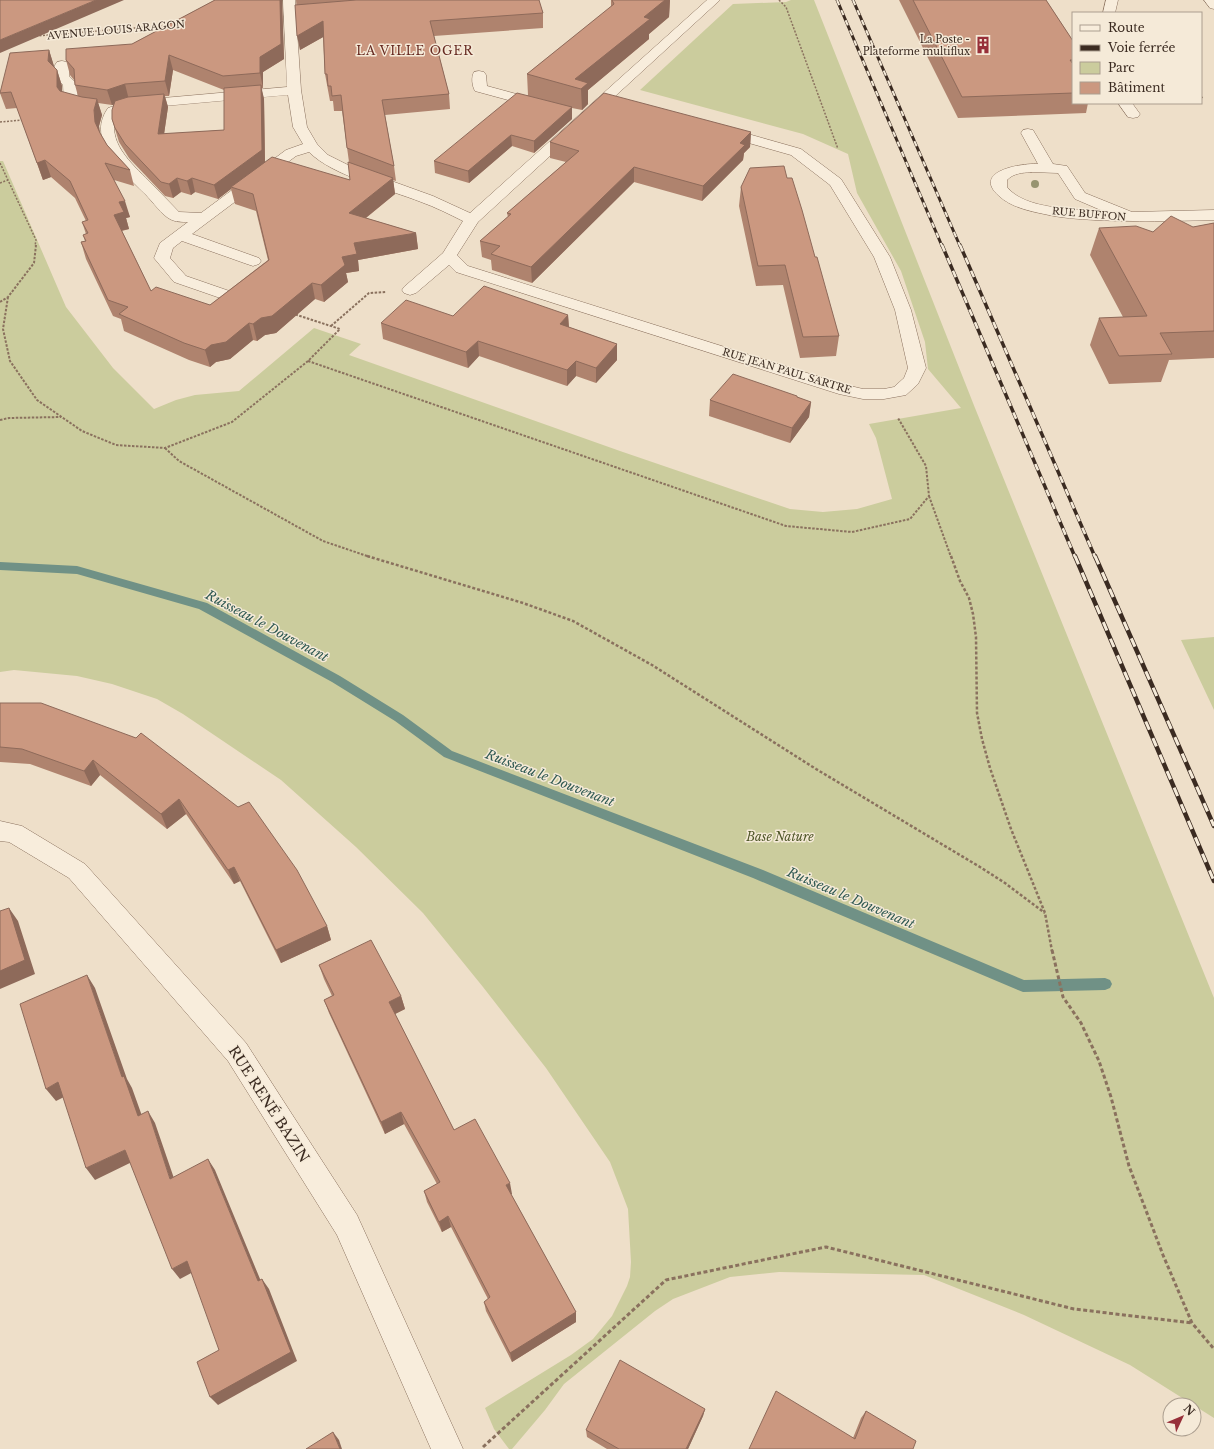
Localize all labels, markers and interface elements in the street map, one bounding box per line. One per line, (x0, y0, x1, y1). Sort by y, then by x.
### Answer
legend (1072, 12, 1202, 104)
street label: AVENUE LOUIS ARAGON (46, 18, 185, 43)
text: Route (1108, 20, 1145, 35)
place label: La Poste - Plateforme multiflux (863, 33, 970, 58)
building icon: La Poste - Plateforme multiflux (973, 35, 993, 55)
text: Voie ferrée (1107, 40, 1176, 55)
district label: LA VILLE OGER (356, 43, 474, 58)
text: Parc (1108, 60, 1135, 75)
text: Bâtiment (1108, 80, 1166, 95)
street label: RUE BUFFON (1051, 204, 1127, 224)
street label: RUE JEAN PAUL SARTRE (721, 345, 853, 397)
water label: Ruisseau le Douvenant (202, 586, 332, 666)
water label: Ruisseau le Douvenant (482, 745, 617, 811)
park label: Base Nature (745, 829, 814, 844)
water label: Ruisseau le Douvenant (784, 863, 918, 933)
street label: RUE RENÉ BAZIN (225, 1042, 314, 1166)
north arrow (1162, 1397, 1202, 1437)
text: N (1181, 1401, 1198, 1419)

